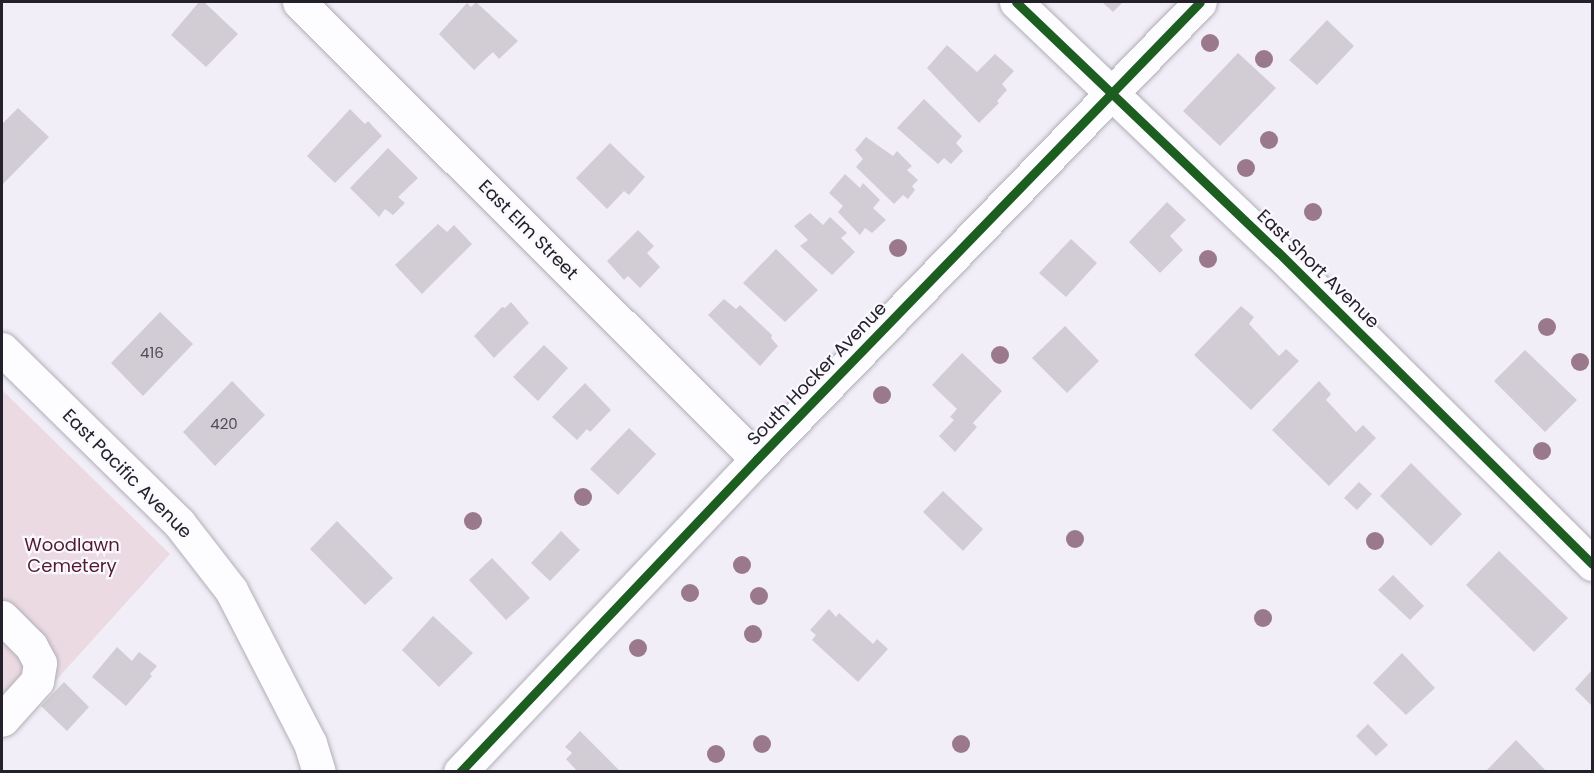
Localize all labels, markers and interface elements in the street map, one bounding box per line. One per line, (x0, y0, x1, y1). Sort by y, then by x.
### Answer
street label: East Elm Street (474, 176, 582, 284)
street label: East Short Avenue (1252, 205, 1384, 333)
street label: South Hocker Avenue (743, 298, 891, 450)
house number: 416 (140, 344, 164, 362)
street label: East Pacific Avenue (58, 405, 196, 543)
house number: 420 (210, 415, 238, 433)
park label: Woodlawn Cemetery (24, 535, 120, 578)

